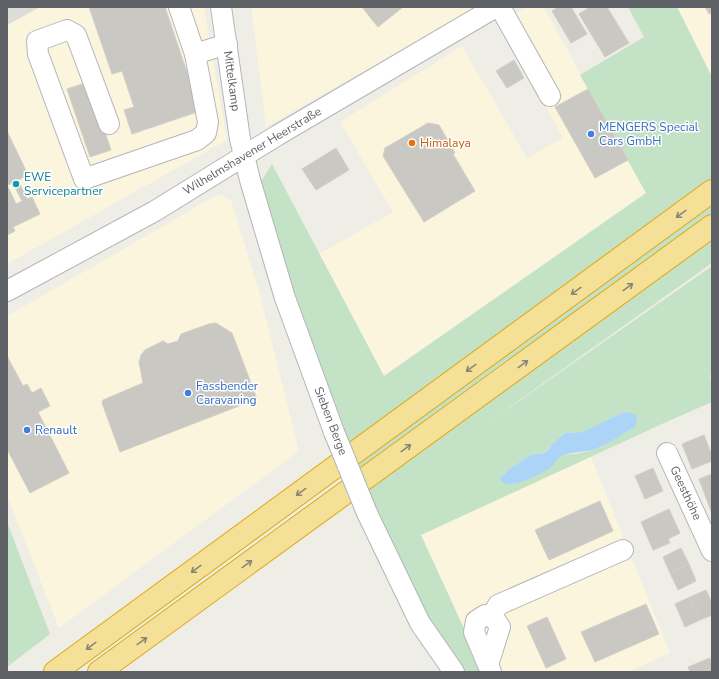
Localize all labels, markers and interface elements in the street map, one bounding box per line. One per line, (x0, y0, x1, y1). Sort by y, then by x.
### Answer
street label: Mittelkamp (220, 50, 244, 112)
street label: Wilhelmshavener Heerstraße (180, 103, 324, 199)
place label: MENGERS Special Cars GmbH (599, 119, 699, 149)
marker: MENGERS Special Cars GmbH (586, 129, 596, 139)
place label: Himalaya (420, 135, 471, 151)
marker: Himalaya (407, 138, 417, 148)
place label: EWE Servicepartner (24, 169, 104, 199)
marker: EWE Servicepartner (11, 179, 21, 189)
one-way arrow (675, 210, 686, 219)
one-way arrow (622, 283, 633, 291)
one-way arrow (570, 287, 581, 295)
one-way arrow (517, 359, 528, 368)
one-way arrow (465, 364, 476, 372)
place label: Fassbender Caravaning (196, 378, 259, 408)
street label: Sieben Berge (311, 385, 351, 457)
marker: Fassbender Caravaning (183, 388, 193, 398)
place label: Renault (35, 422, 78, 438)
marker: Renault (22, 425, 32, 435)
one-way arrow (400, 444, 411, 452)
street label: Geesthöhe (666, 463, 706, 523)
one-way arrow (296, 488, 307, 496)
one-way arrow (241, 560, 252, 568)
one-way arrow (191, 565, 202, 573)
one-way arrow (136, 637, 147, 645)
one-way arrow (86, 641, 97, 650)

